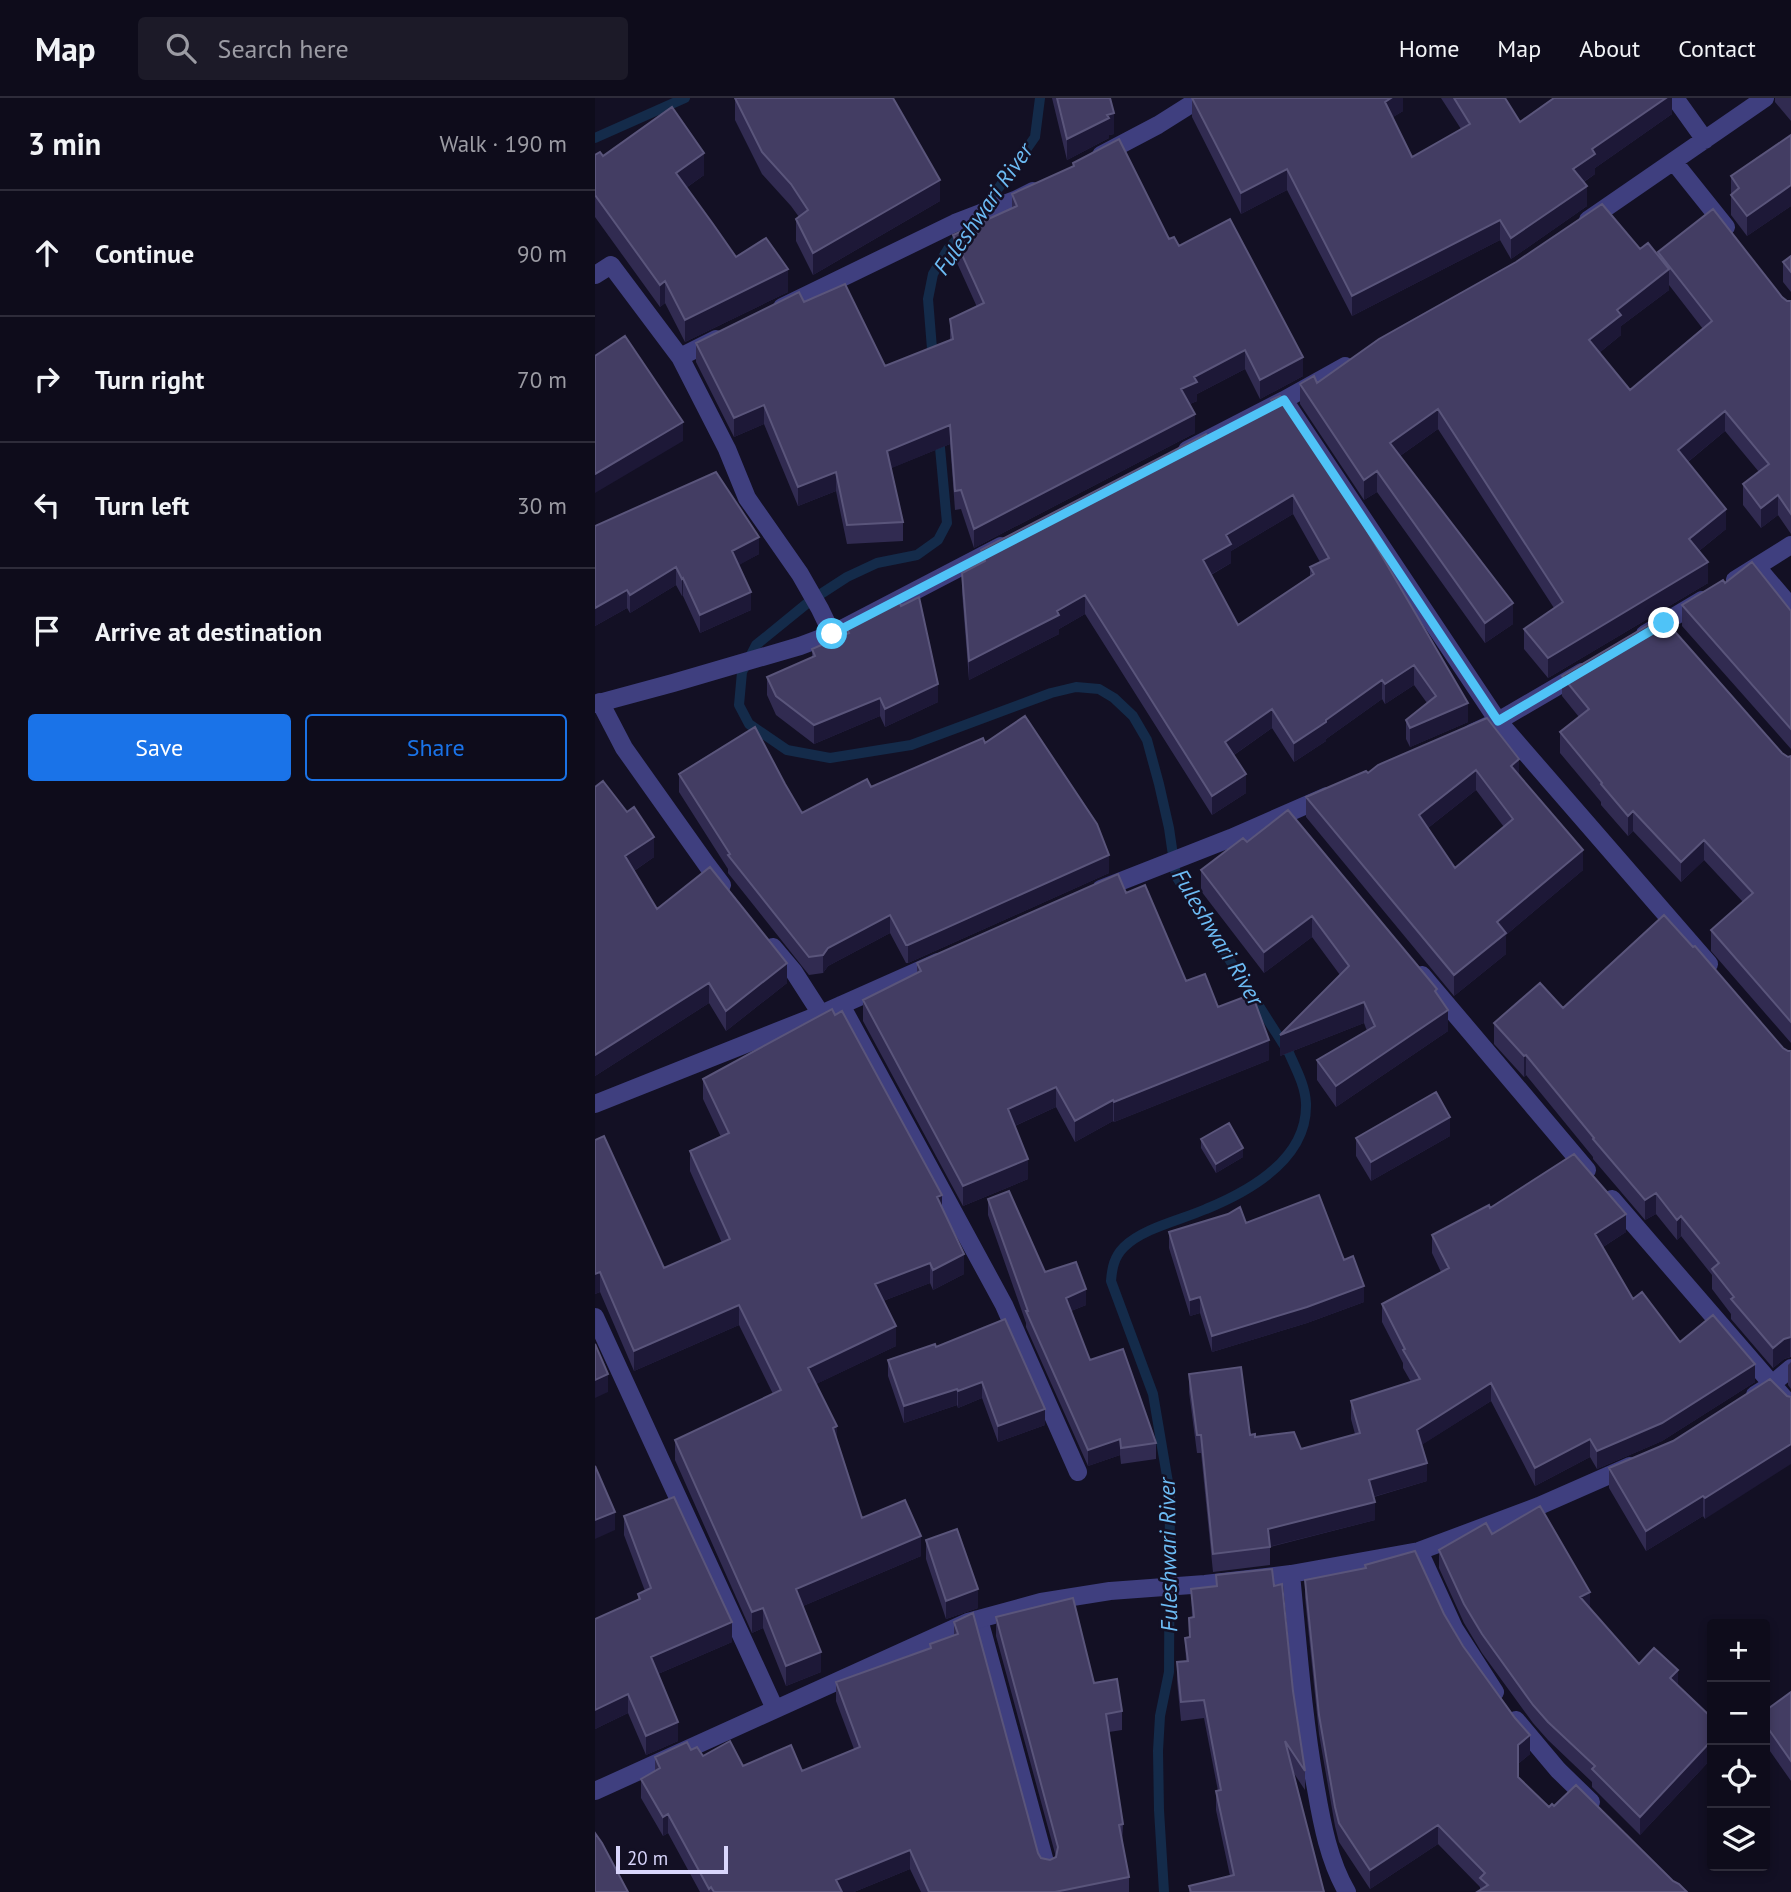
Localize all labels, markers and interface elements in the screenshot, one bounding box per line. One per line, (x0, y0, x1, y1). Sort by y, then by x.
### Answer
search box (138, 17, 628, 80)
text: Map (35, 27, 96, 70)
icon: search (162, 29, 200, 67)
text: Search here (218, 32, 349, 65)
text: Home (1399, 33, 1459, 64)
text: Map (1497, 33, 1541, 64)
text: About (1579, 33, 1640, 64)
text: Contact (1678, 33, 1756, 64)
text: 3 min (28, 124, 101, 163)
text: Walk · 190 m (440, 129, 567, 158)
water label: Fuleshwari River (926, 136, 1040, 280)
icon: ahead (28, 234, 66, 272)
text: Continue (95, 237, 194, 270)
text: 90 m (517, 239, 567, 268)
icon: right (28, 360, 66, 398)
text: Turn right (95, 363, 204, 396)
text: 70 m (517, 365, 567, 394)
icon: left (28, 486, 66, 524)
text: Turn left (95, 489, 189, 522)
text: 30 m (517, 491, 567, 520)
route end (1648, 607, 1679, 638)
icon: arrive (28, 612, 66, 650)
text: Arrive at destination (95, 615, 322, 648)
route start (816, 618, 847, 649)
button: Save (28, 714, 291, 781)
button: Share (305, 714, 567, 781)
water label: Fuleshwari River (1166, 863, 1271, 1012)
water label: Fuleshwari River (1152, 1476, 1183, 1633)
map controls (1707, 1619, 1770, 1871)
button: + (1707, 1619, 1770, 1682)
button: − (1707, 1682, 1770, 1745)
button: locate (1707, 1745, 1770, 1808)
button: layers (1707, 1808, 1770, 1871)
scale bar (616, 1843, 728, 1875)
text: 20 m (627, 1846, 668, 1870)

